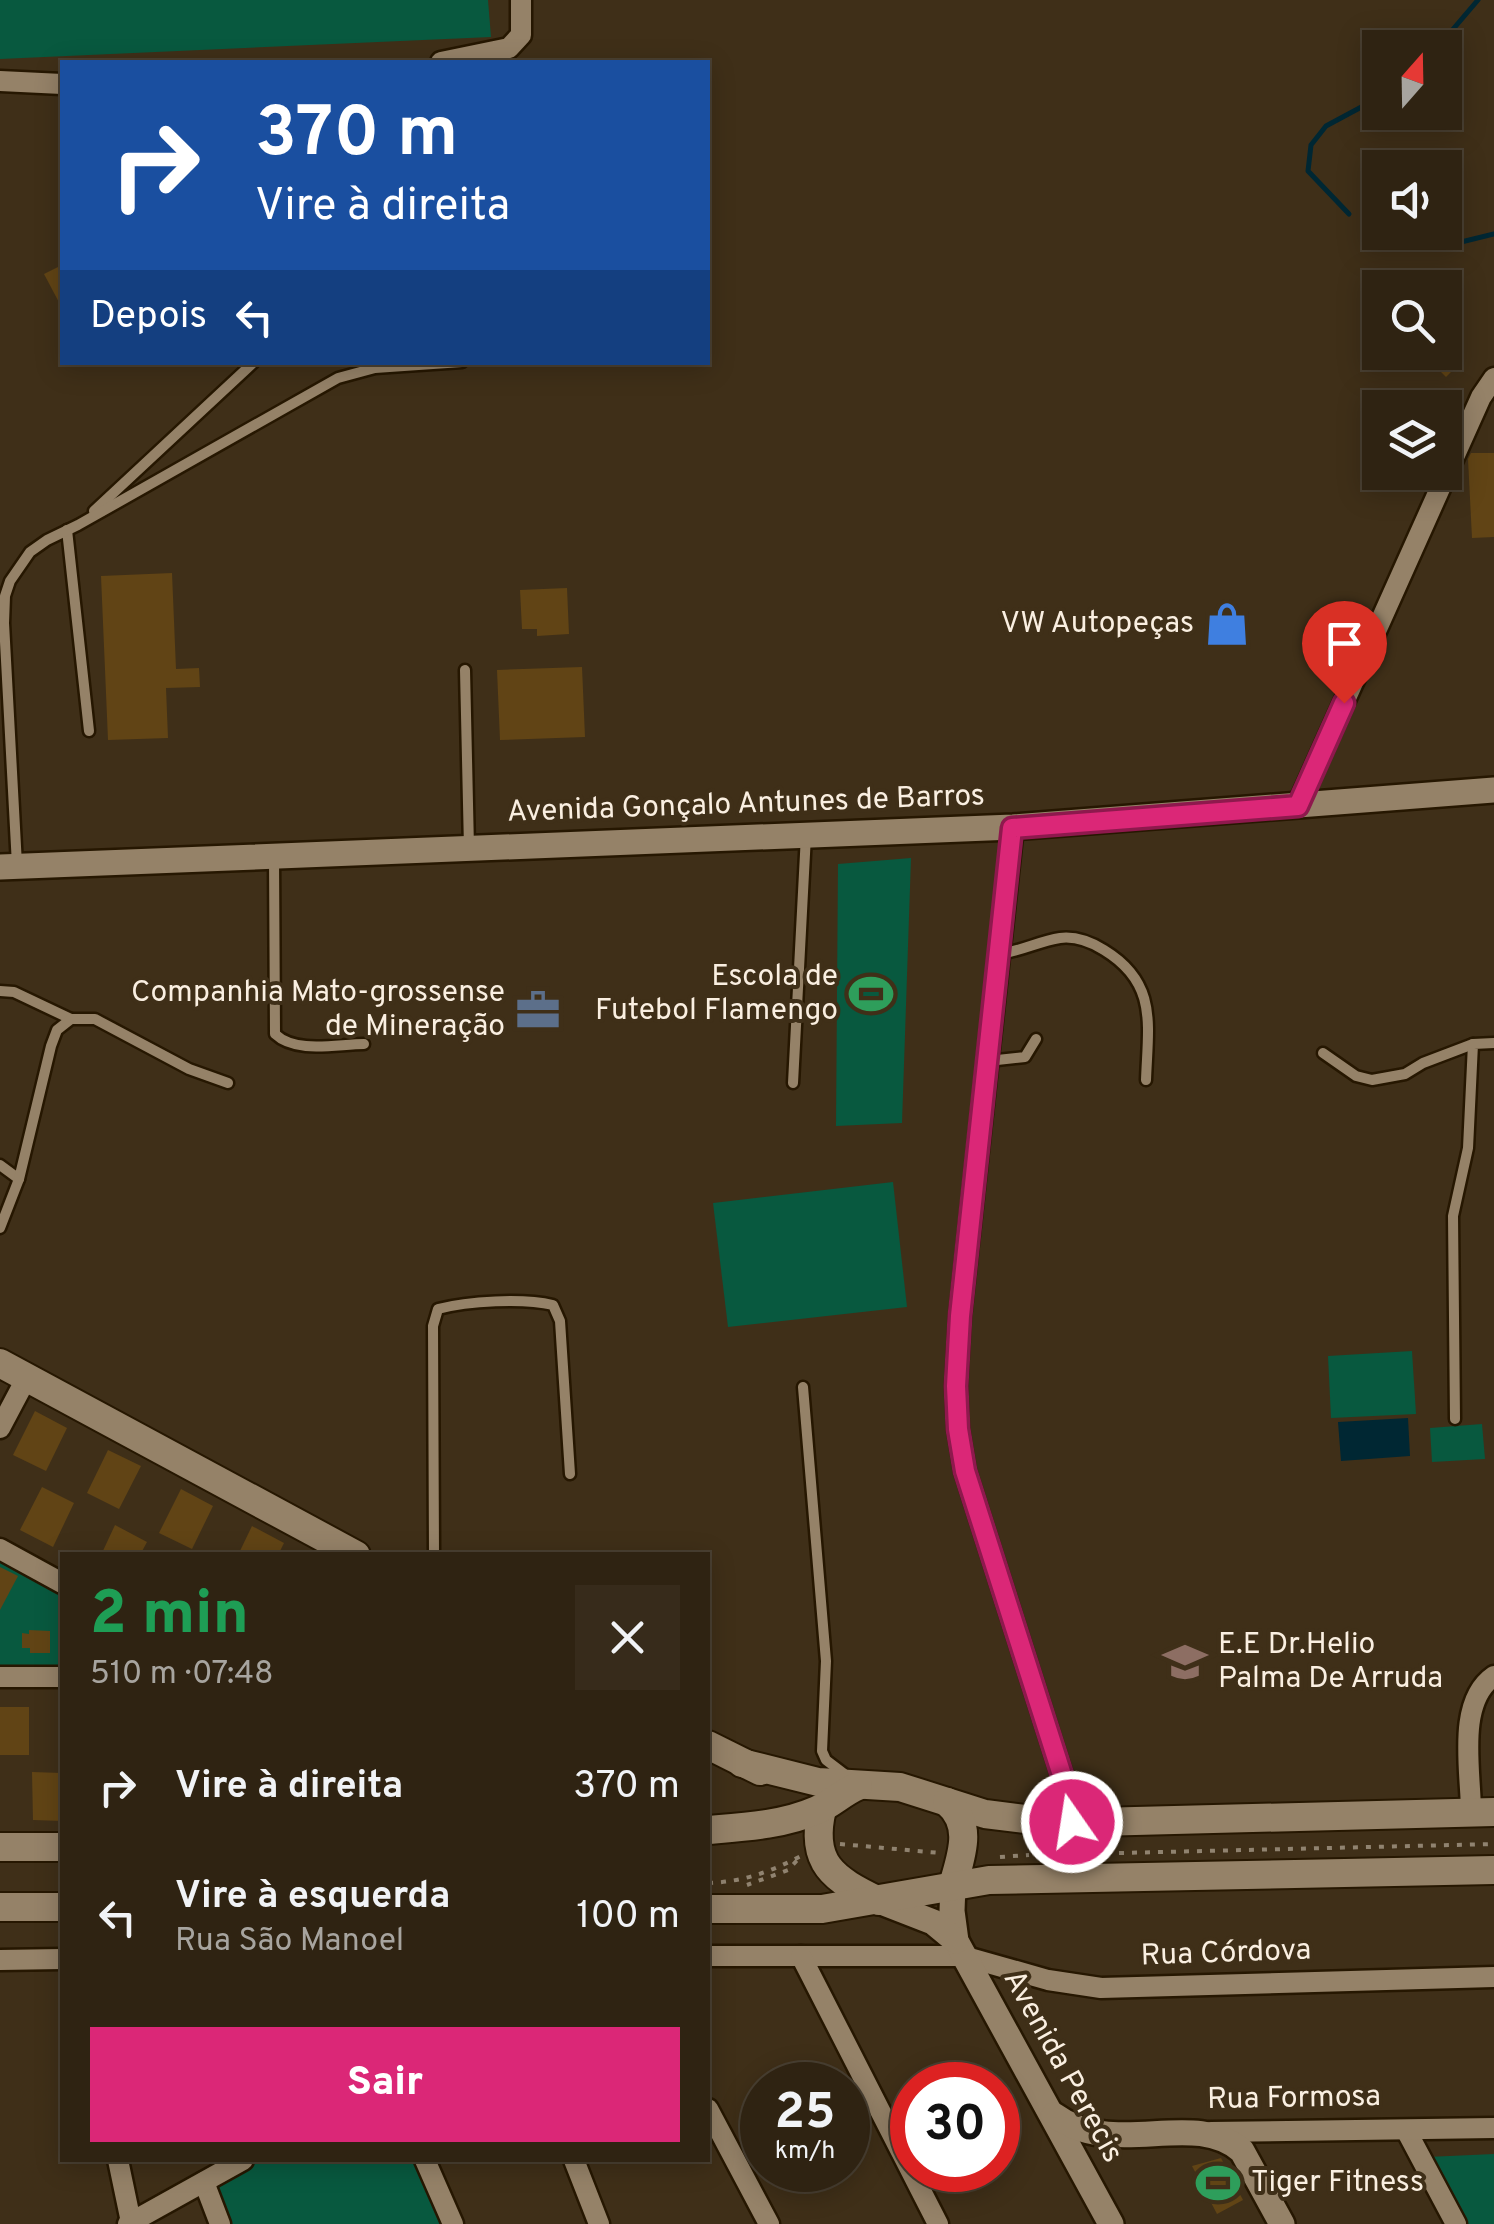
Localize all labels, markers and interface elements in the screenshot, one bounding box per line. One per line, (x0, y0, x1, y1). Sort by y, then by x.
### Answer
north arrow (1362, 30, 1462, 130)
map controls (1362, 30, 1462, 490)
text: 370 m (255, 92, 458, 181)
icon: right (90, 100, 220, 230)
button: sound (1362, 150, 1462, 250)
text: Vire à direita (255, 179, 510, 236)
button: search (1362, 270, 1462, 370)
icon: left (227, 290, 282, 345)
text: Depois (90, 293, 207, 342)
button: layers (1362, 390, 1462, 490)
shop icon: VW Autopeças (1203, 600, 1251, 648)
pin (1302, 601, 1387, 704)
place label: VW Autopeças (1001, 606, 1194, 643)
icon: arrive (1317, 616, 1372, 671)
street label: Avenida Gonçalo Antunes de Barros (506, 778, 986, 832)
place label: Escola de Futebol Flamengo (595, 959, 838, 1030)
sports icon: Escola de Futebol Flamengo (847, 970, 895, 1018)
place label: Companhia Mato-grossense de Mineração (131, 975, 505, 1046)
office icon: Companhia Mato-grossense de Mineração (514, 986, 562, 1034)
text: 2 min (90, 1579, 249, 1655)
button: close (575, 1585, 680, 1690)
place label: E.E Dr.Helio Palma De Arruda (1218, 1627, 1443, 1698)
school or university icon: E.E Dr.Helio Palma De Arruda (1161, 1638, 1209, 1686)
text: 510 m · 07:48 (90, 1655, 274, 1695)
icon: right (90, 1760, 145, 1815)
text: Vire à direita (175, 1763, 403, 1812)
text: 370 m (573, 1763, 680, 1812)
position arrow (1020, 1770, 1124, 1874)
text: Vire à esquerda (175, 1873, 450, 1922)
icon: left (90, 1890, 145, 1945)
text: 100 m (576, 1893, 680, 1942)
text: Rua São Manoel (175, 1922, 404, 1962)
street label: Rua Córdova (1140, 1933, 1312, 1975)
street label: Avenida Perecis (994, 1964, 1130, 2170)
button: Sair (90, 2027, 680, 2142)
speed limit sign: 30 (890, 2062, 1020, 2192)
street label: Rua Formosa (1207, 2079, 1381, 2119)
text: 25 (774, 2083, 836, 2146)
text: km/h (775, 2136, 835, 2168)
sports icon: Tiger Fitness (1194, 2159, 1242, 2207)
place label: Tiger Fitness (1251, 2165, 1424, 2202)

